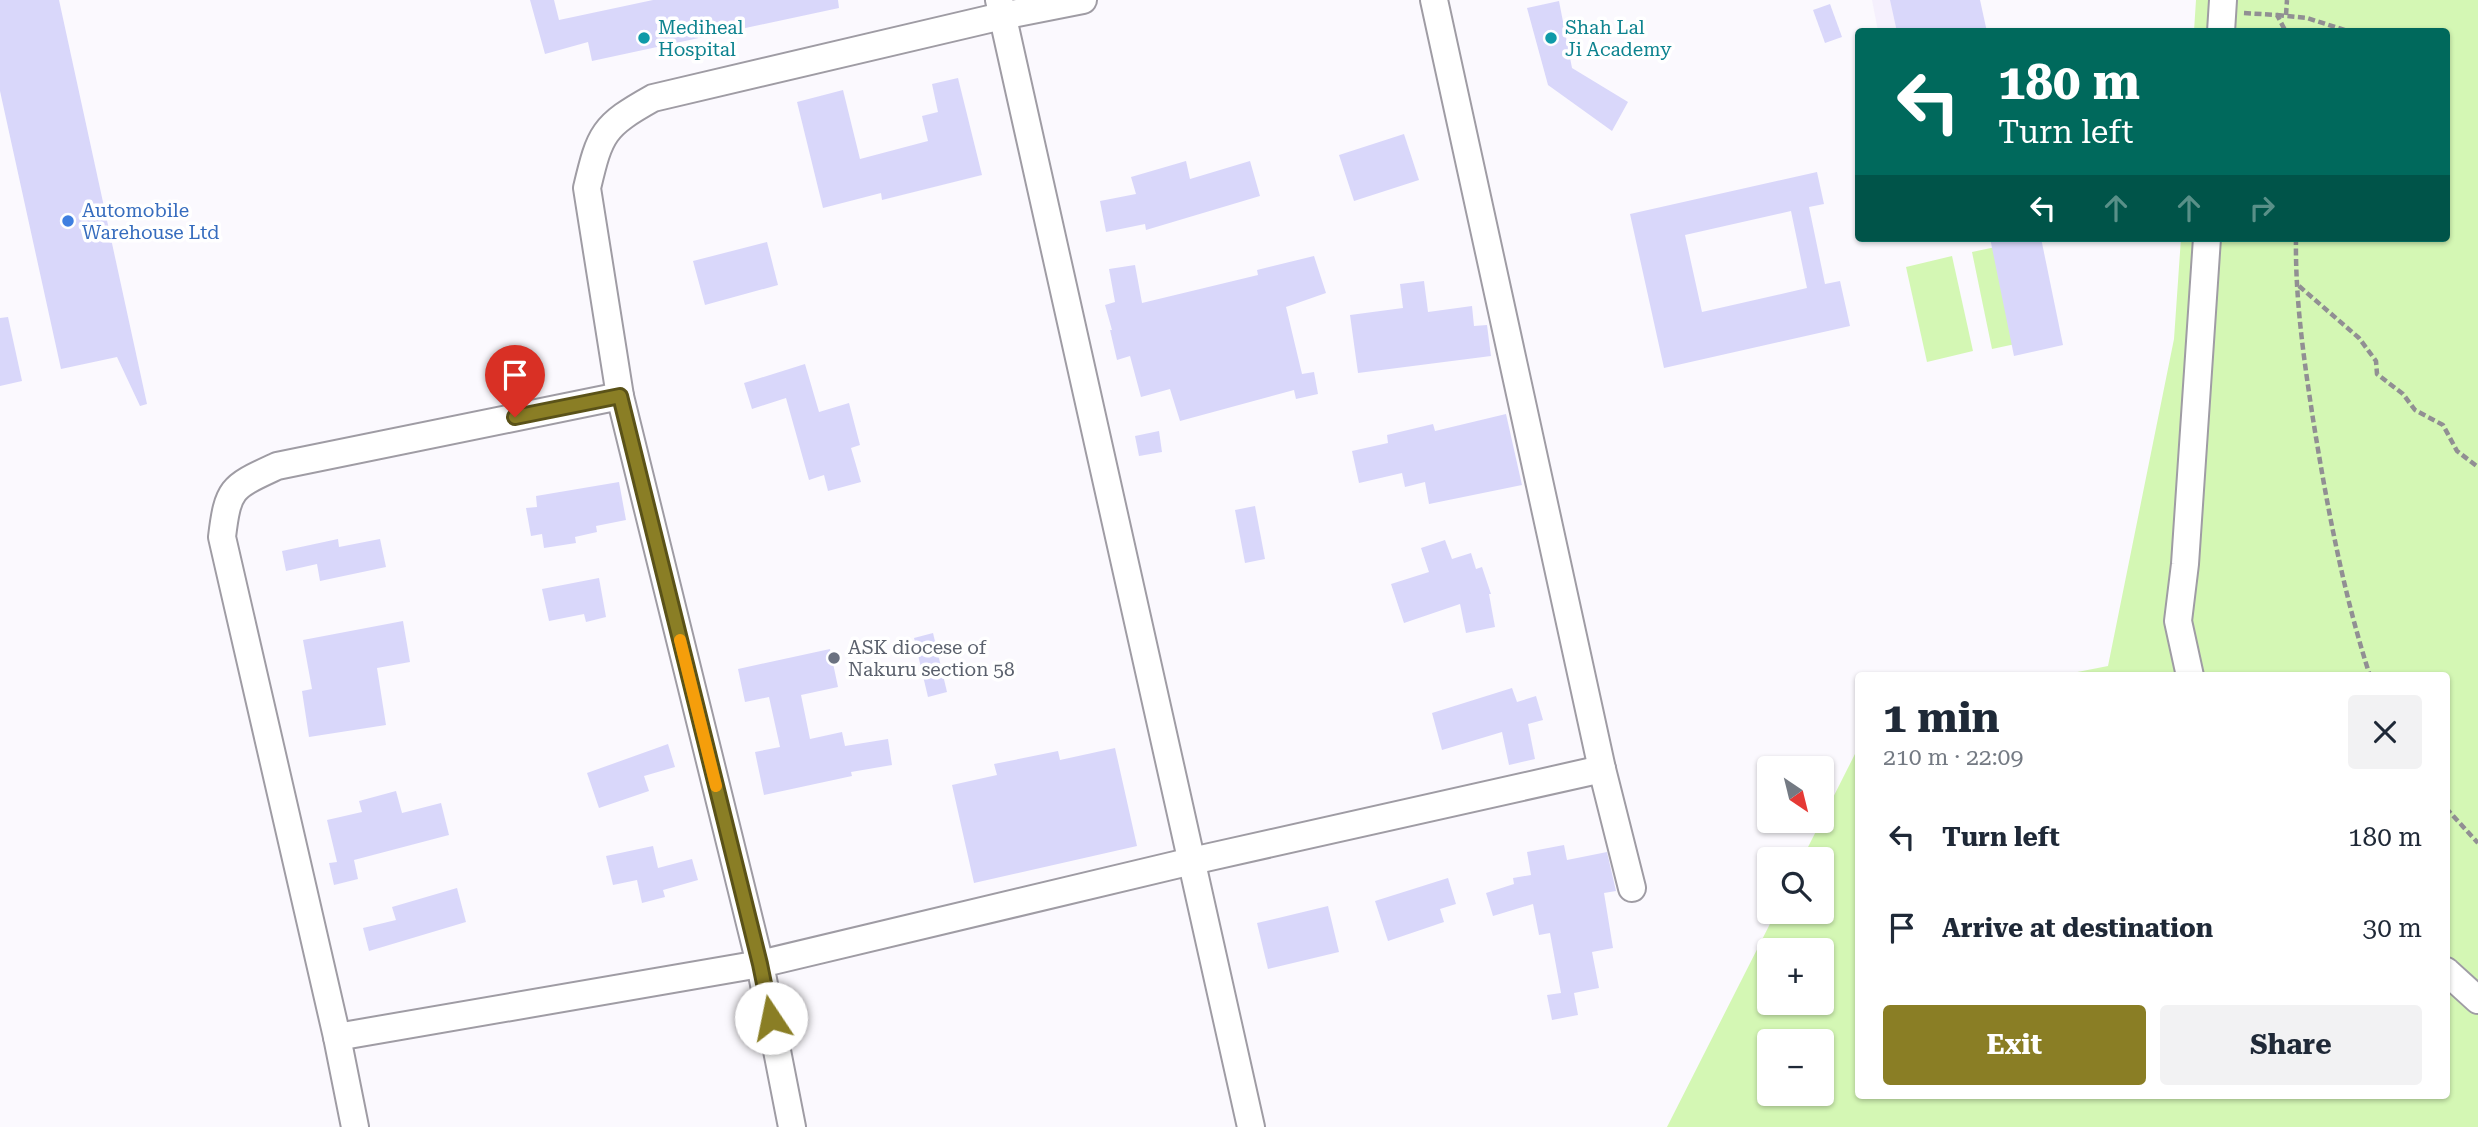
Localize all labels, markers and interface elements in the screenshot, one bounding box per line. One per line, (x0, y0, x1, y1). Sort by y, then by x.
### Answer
place label: Mediheal Hospital (658, 16, 744, 61)
place label: Shah Lal Ji Academy (1565, 16, 1672, 61)
marker: Mediheal Hospital (636, 30, 652, 46)
marker: Shah Lal Ji Academy (1543, 30, 1559, 46)
text: 180 m (1998, 54, 2140, 111)
icon: left (1883, 56, 1974, 147)
text: Turn left (1998, 113, 2133, 151)
icon: left (2024, 189, 2062, 227)
icon: ahead (2097, 189, 2135, 227)
icon: ahead (2170, 189, 2208, 227)
icon: right (2243, 189, 2281, 227)
place label: Automobile Warehouse Ltd (82, 199, 219, 244)
marker: Automobile Warehouse Ltd (60, 213, 76, 229)
pin (485, 345, 545, 417)
icon: arrive (496, 356, 534, 394)
place label: ASK diocese of Nakuru section 58 (848, 636, 1015, 681)
marker: ASK diocese of Nakuru section 58 (826, 650, 842, 666)
text: 1 min (1883, 693, 2000, 742)
button: close (2348, 695, 2422, 769)
text: 210 m · 22:09 (1883, 744, 2023, 771)
north arrow (1757, 756, 1834, 833)
map controls (1757, 756, 1834, 1106)
icon: left (1883, 818, 1921, 856)
text: Turn left (1942, 822, 2060, 852)
text: 180 m (2348, 822, 2422, 852)
button: search (1757, 847, 1834, 924)
icon: arrive (1883, 909, 1921, 947)
text: Arrive at destination (1942, 913, 2213, 943)
text: 30 m (2363, 913, 2422, 943)
button: + (1757, 938, 1834, 1015)
position arrow (734, 981, 808, 1055)
button: Exit (1883, 1005, 2146, 1085)
button: Share (2160, 1005, 2422, 1085)
button: − (1757, 1029, 1834, 1106)

